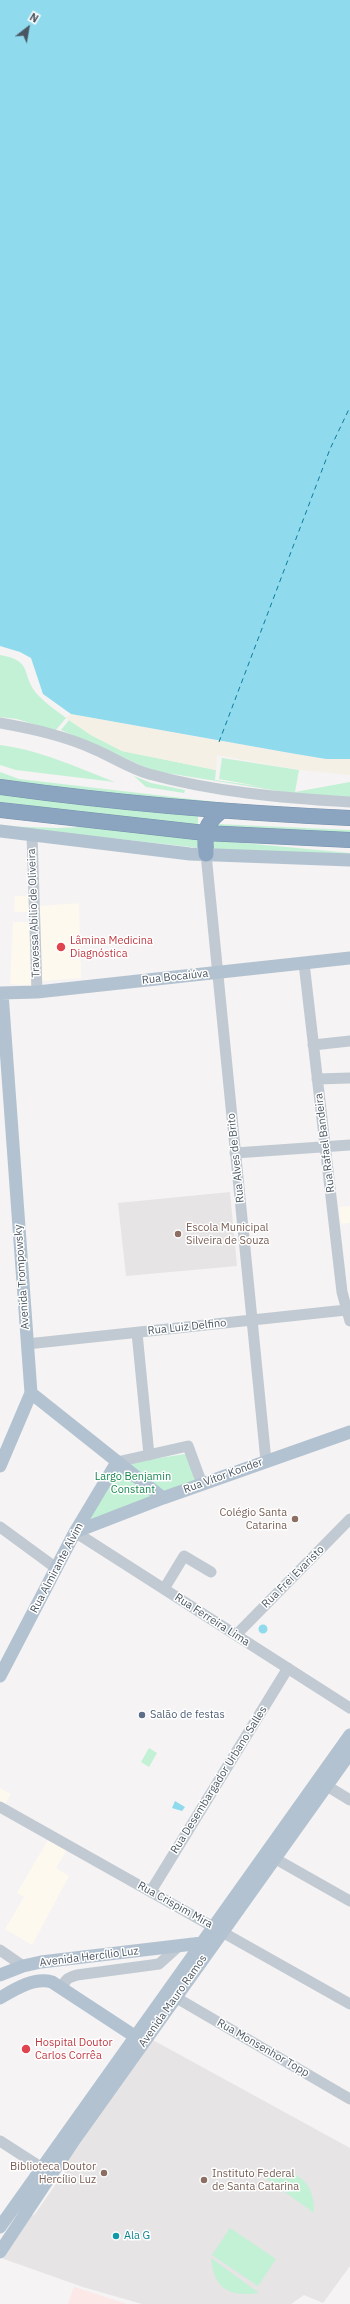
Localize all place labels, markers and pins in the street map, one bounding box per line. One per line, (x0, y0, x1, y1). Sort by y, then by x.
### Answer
place label: Lâmina Medicina Diagnóstica (70, 934, 153, 960)
marker: Lâmina Medicina Diagnóstica (55, 941, 67, 953)
place label: Escola Municipal Silveira de Souza (186, 1221, 269, 1247)
marker: Escola Municipal Silveira de Souza (173, 1229, 183, 1239)
place label: Colégio Santa Catarina (219, 1506, 287, 1532)
marker: Colégio Santa Catarina (290, 1514, 300, 1524)
place label: Salão de festas (150, 1708, 225, 1722)
marker: Salão de festas (137, 1710, 147, 1720)
place label: Hospital Doutor Carlos Corrêa (35, 2036, 113, 2062)
marker: Hospital Doutor Carlos Corrêa (20, 2043, 32, 2055)
place label: Biblioteca Doutor Hercílio Luz (10, 2160, 96, 2186)
place label: Instituto Federal de Santa Catarina (212, 2167, 299, 2193)
marker: Biblioteca Doutor Hercílio Luz (99, 2168, 109, 2178)
marker: Instituto Federal de Santa Catarina (199, 2175, 209, 2185)
place label: Ala G (124, 2229, 150, 2243)
marker: Ala G (111, 2231, 121, 2241)

